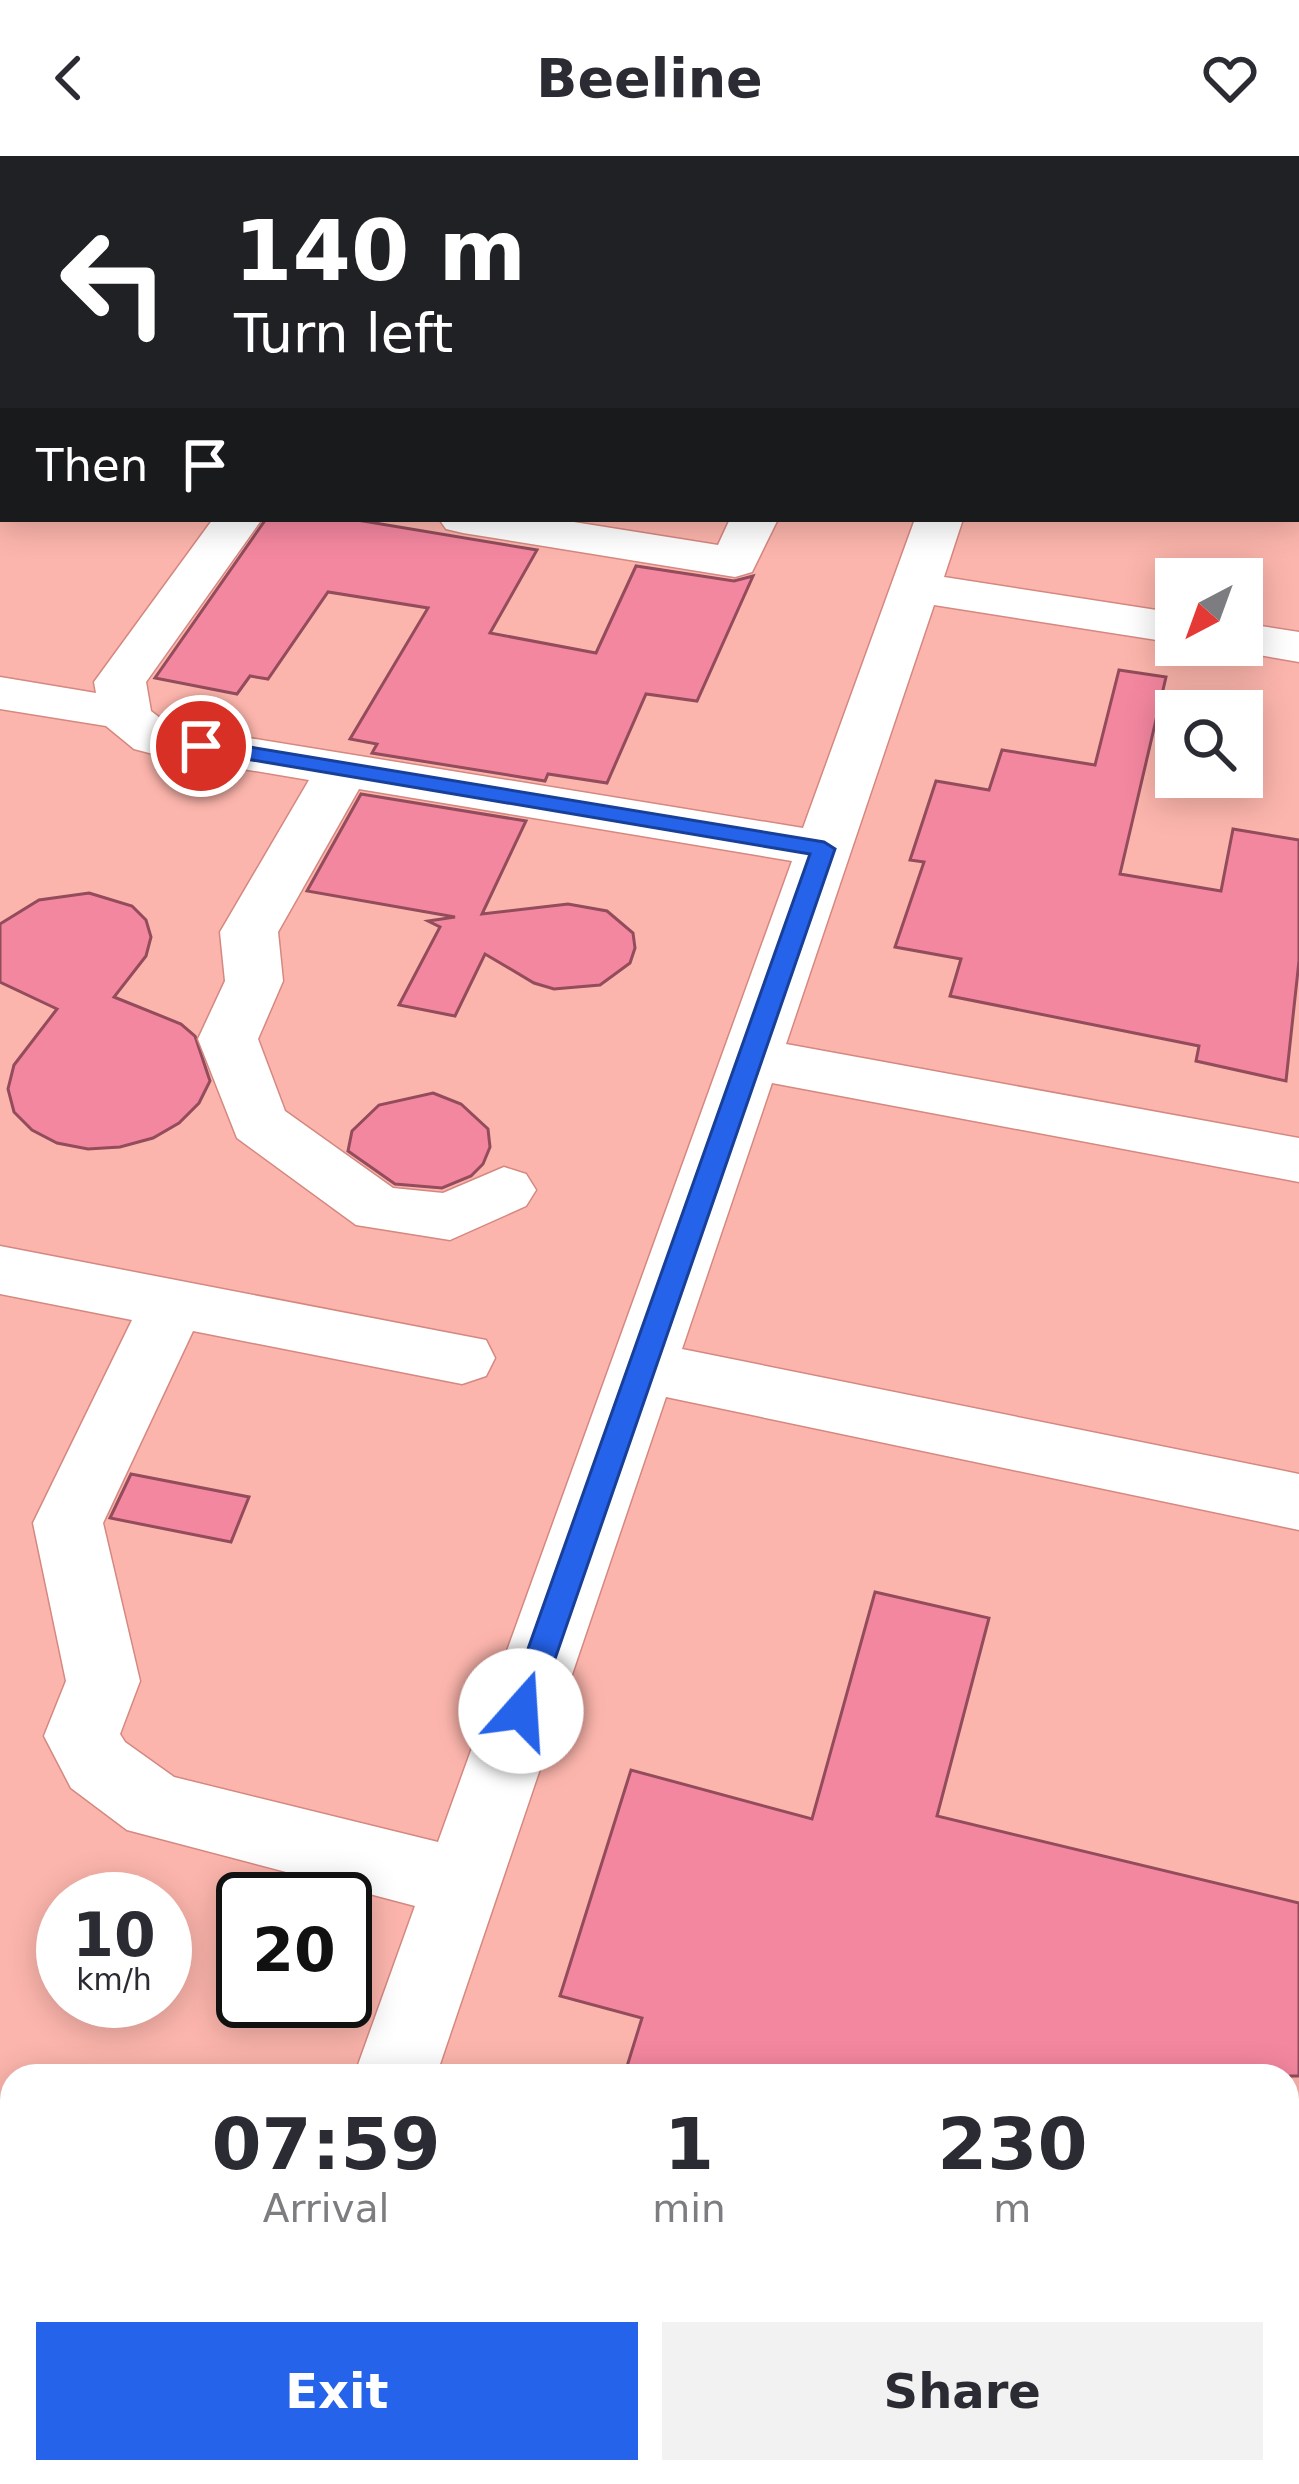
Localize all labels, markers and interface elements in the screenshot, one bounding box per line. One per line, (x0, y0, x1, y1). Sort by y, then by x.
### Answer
icon: back (36, 45, 102, 111)
icon: heart (1197, 45, 1263, 111)
text: Beeline (536, 47, 763, 110)
text: 140 m (234, 202, 526, 300)
icon: left (36, 204, 192, 360)
text: Turn left (234, 302, 453, 365)
icon: arrive (172, 432, 238, 498)
text: Then (36, 439, 148, 492)
north arrow (1155, 558, 1263, 666)
map controls (1155, 558, 1263, 798)
button: search (1155, 690, 1263, 798)
pin (150, 695, 252, 797)
icon: arrive (168, 713, 234, 779)
position arrow (458, 1648, 584, 1774)
speed limit sign: 20 (216, 1872, 372, 2028)
text: 10 (72, 1900, 156, 1970)
text: km/h (76, 1962, 152, 1997)
text: 07:59 (211, 2102, 441, 2186)
text: 1 (664, 2102, 714, 2186)
text: 230 (937, 2102, 1087, 2186)
text: Arrival (263, 2186, 389, 2231)
text: min (652, 2186, 726, 2231)
text: m (993, 2186, 1031, 2231)
button: Exit (36, 2322, 638, 2460)
button: Share (662, 2322, 1263, 2460)

